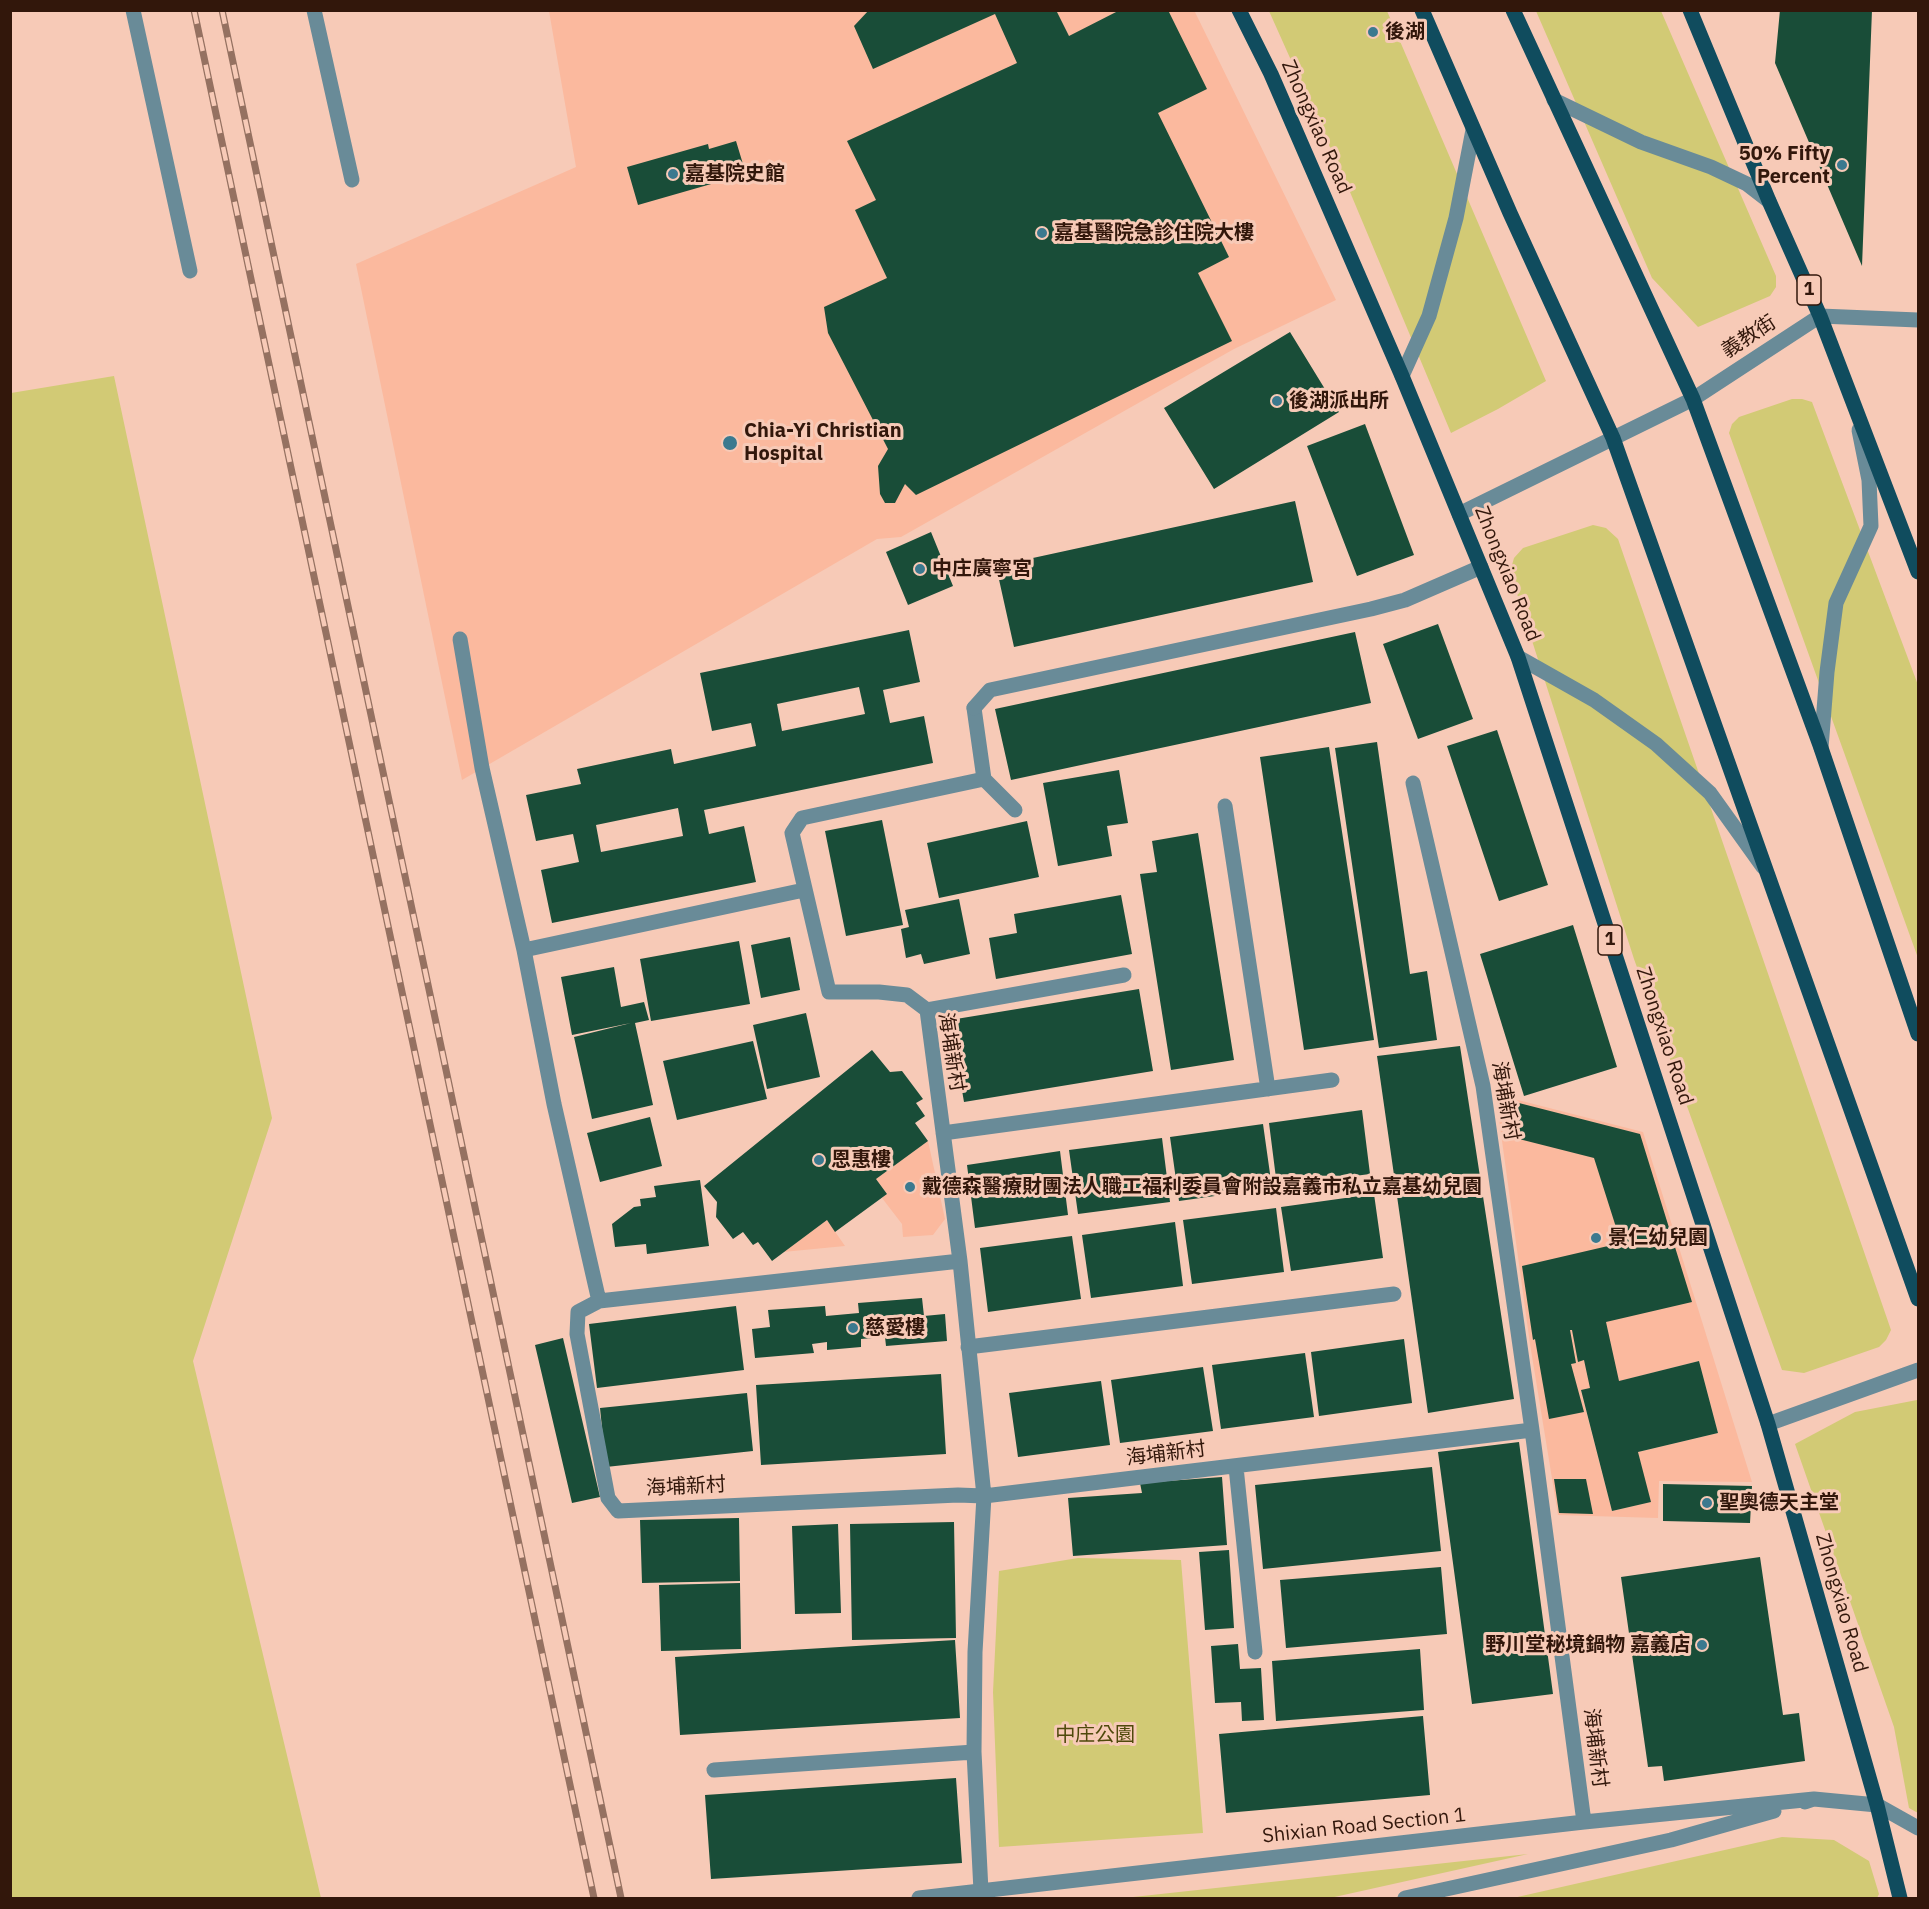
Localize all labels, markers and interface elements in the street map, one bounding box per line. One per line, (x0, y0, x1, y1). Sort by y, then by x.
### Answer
place label: 後湖 (1385, 20, 1425, 44)
marker: 後湖 (1366, 25, 1380, 39)
street label: Zhongxiao Road (1276, 56, 1356, 198)
place label: 50% Fifty Percent (1739, 142, 1830, 189)
marker: 50% Fifty Percent (1835, 158, 1849, 172)
place label: 嘉基院史館 (685, 162, 785, 186)
marker: 嘉基院史館 (666, 167, 680, 181)
place label: 嘉基醫院急診住院大樓 (1054, 221, 1254, 245)
marker: 嘉基醫院急診住院大樓 (1035, 226, 1049, 240)
road number: 1 (1797, 275, 1821, 305)
street label: 義教街 (1717, 311, 1781, 363)
place label: 後湖派出所 (1289, 389, 1389, 413)
marker: 後湖派出所 (1270, 394, 1284, 408)
place label: Chia-Yi Christian Hospital (744, 419, 902, 466)
marker: Chia-Yi Christian Hospital (721, 434, 739, 452)
street label: Zhongxiao Road (1469, 503, 1545, 645)
place label: 中庄廣寧宮 (932, 557, 1032, 581)
marker: 中庄廣寧宮 (913, 562, 927, 576)
road number: 1 (1598, 925, 1622, 955)
street label: Zhongxiao Road (1630, 964, 1698, 1108)
street label: 海埔新村 (933, 1011, 969, 1093)
street label: 海埔新村 (1486, 1060, 1524, 1142)
place label: 恩惠樓 (831, 1148, 891, 1172)
marker: 恩惠樓 (812, 1153, 826, 1167)
place label: 戴德森醫療財團法人職工福利委員會附設嘉義市私立嘉基幼兒園 (922, 1175, 1482, 1199)
marker: 戴德森醫療財團法人職工福利委員會附設嘉義市私立嘉基幼兒園 (903, 1180, 917, 1194)
place label: 景仁幼兒園 (1608, 1226, 1708, 1250)
marker: 景仁幼兒園 (1589, 1231, 1603, 1245)
place label: 慈愛樓 (865, 1316, 925, 1340)
marker: 慈愛樓 (846, 1321, 860, 1335)
street label: 海埔新村 (1125, 1437, 1207, 1471)
street label: 海埔新村 (645, 1473, 727, 1501)
place label: 聖奧德天主堂 (1719, 1491, 1839, 1515)
marker: 聖奧德天主堂 (1700, 1496, 1714, 1510)
street label: Zhongxiao Road (1810, 1531, 1872, 1675)
place label: 野川堂秘境鍋物 嘉義店 (1485, 1633, 1690, 1657)
marker: 野川堂秘境鍋物 嘉義店 (1695, 1638, 1709, 1652)
street label: 海埔新村 (1578, 1707, 1612, 1789)
park label: 中庄公園 (1055, 1723, 1135, 1747)
street label: Shixian Road Section 1 (1261, 1803, 1467, 1849)

